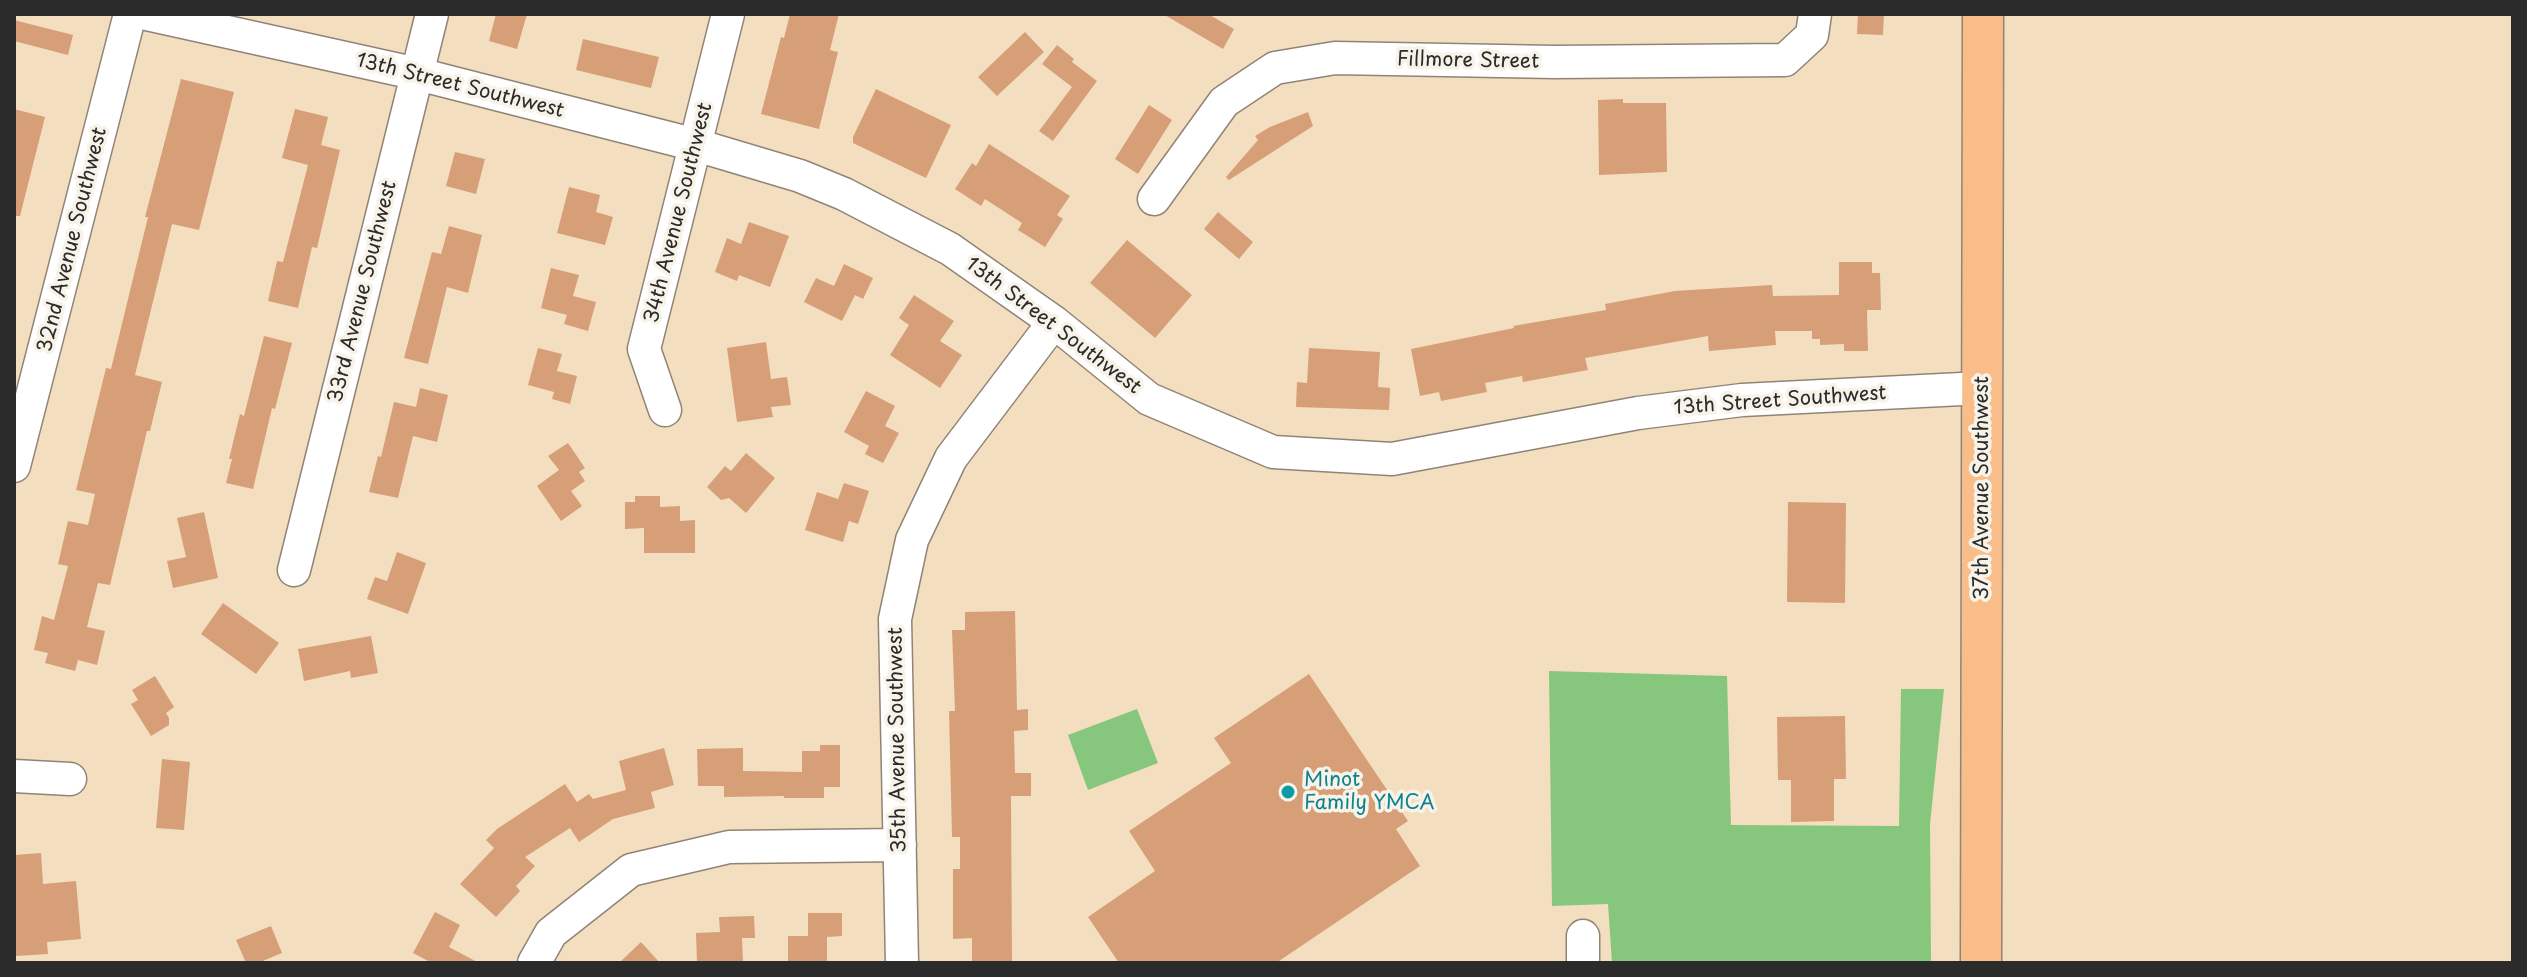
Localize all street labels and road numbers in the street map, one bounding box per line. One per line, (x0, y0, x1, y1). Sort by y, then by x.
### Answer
street label: Fillmore Street (1397, 48, 1539, 74)
street label: 13th Street Southwest (354, 49, 566, 123)
street label: 34th Avenue Southwest (640, 100, 718, 326)
street label: 32nd Avenue Southwest (33, 125, 113, 355)
street label: 33rd Avenue Southwest (324, 178, 402, 406)
street label: 13th Street Southwest (961, 252, 1145, 400)
street label: 37th Avenue Southwest (1970, 376, 1994, 600)
street label: 13th Street Southwest (1673, 382, 1887, 420)
street label: 35th Avenue Southwest (884, 627, 912, 853)

